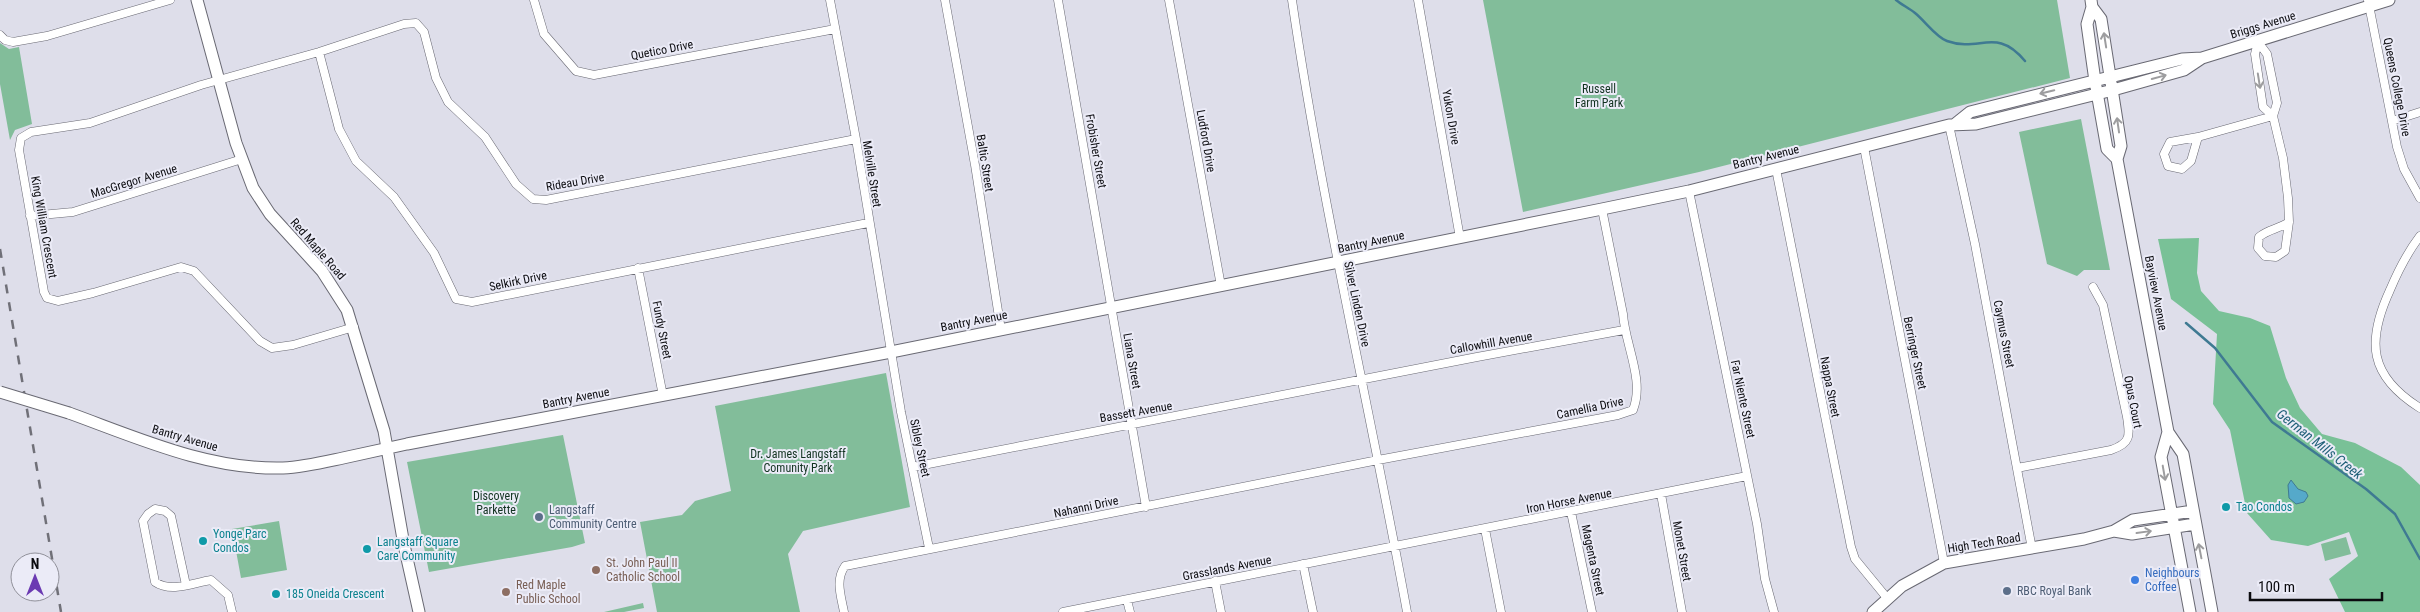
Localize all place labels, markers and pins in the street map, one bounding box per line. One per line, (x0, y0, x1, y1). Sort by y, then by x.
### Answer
place label: Tao Condos (2236, 500, 2292, 514)
marker: Tao Condos (2220, 501, 2232, 513)
place label: Langstaff Community Centre (549, 503, 637, 531)
marker: Langstaff Community Centre (533, 511, 545, 523)
place label: Yonge Parc Condos (213, 527, 267, 555)
marker: Yonge Parc Condos (197, 535, 209, 547)
place label: Langstaff Square Care Community (377, 535, 459, 563)
marker: Langstaff Square Care Community (361, 543, 373, 555)
place label: St. John Paul II Catholic School (606, 556, 680, 584)
marker: St. John Paul II Catholic School (590, 564, 602, 576)
place label: Neighbours Coffee (2145, 566, 2199, 594)
marker: Neighbours Coffee (2129, 574, 2141, 586)
place label: Red Maple Public School (516, 578, 581, 606)
place label: RBC Royal Bank (2017, 584, 2092, 598)
marker: RBC Royal Bank (2001, 585, 2013, 597)
marker: Red Maple Public School (500, 586, 512, 598)
place label: 185 Oneida Crescent (286, 587, 385, 601)
marker: 185 Oneida Crescent (270, 588, 282, 600)

